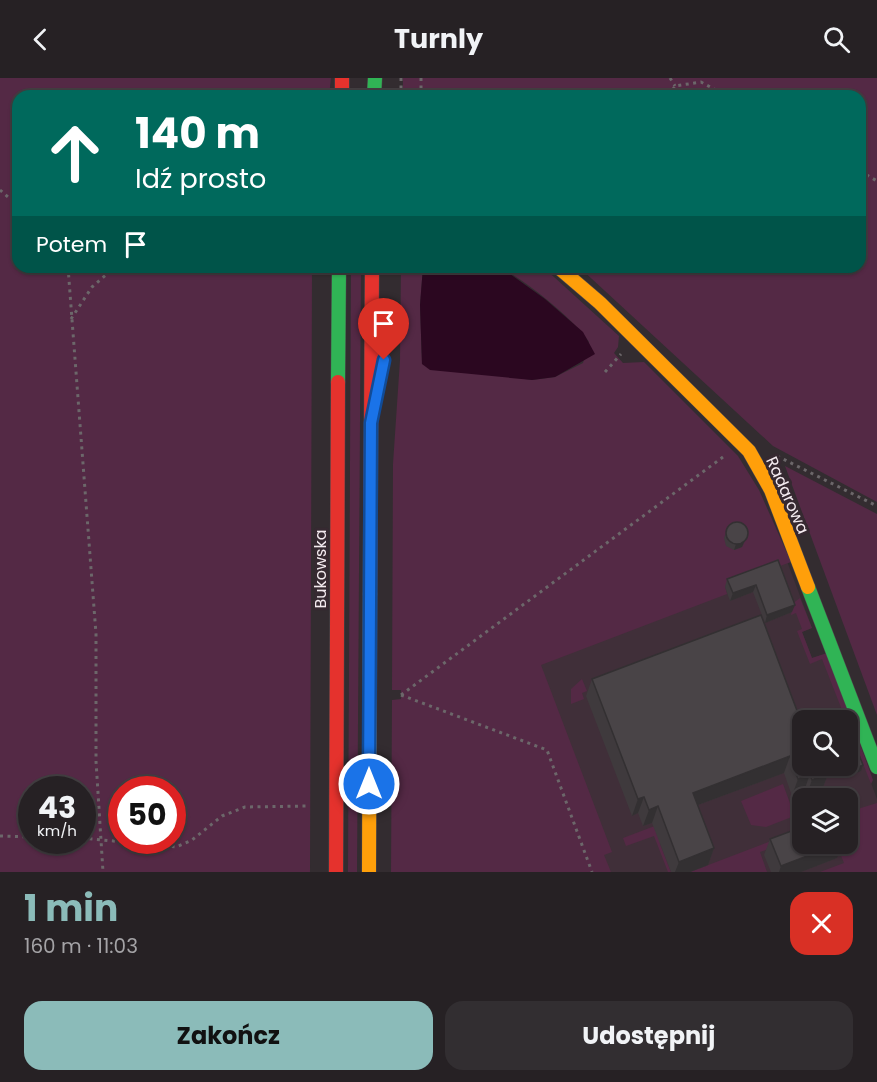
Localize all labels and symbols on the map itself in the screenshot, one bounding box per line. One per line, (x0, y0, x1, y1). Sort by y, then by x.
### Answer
pin (358, 298, 409, 360)
street label: Radarowa (760, 453, 815, 537)
street label: Bukowska (309, 529, 332, 609)
position arrow (337, 752, 401, 816)
speed limit sign: 50 (108, 776, 186, 854)

